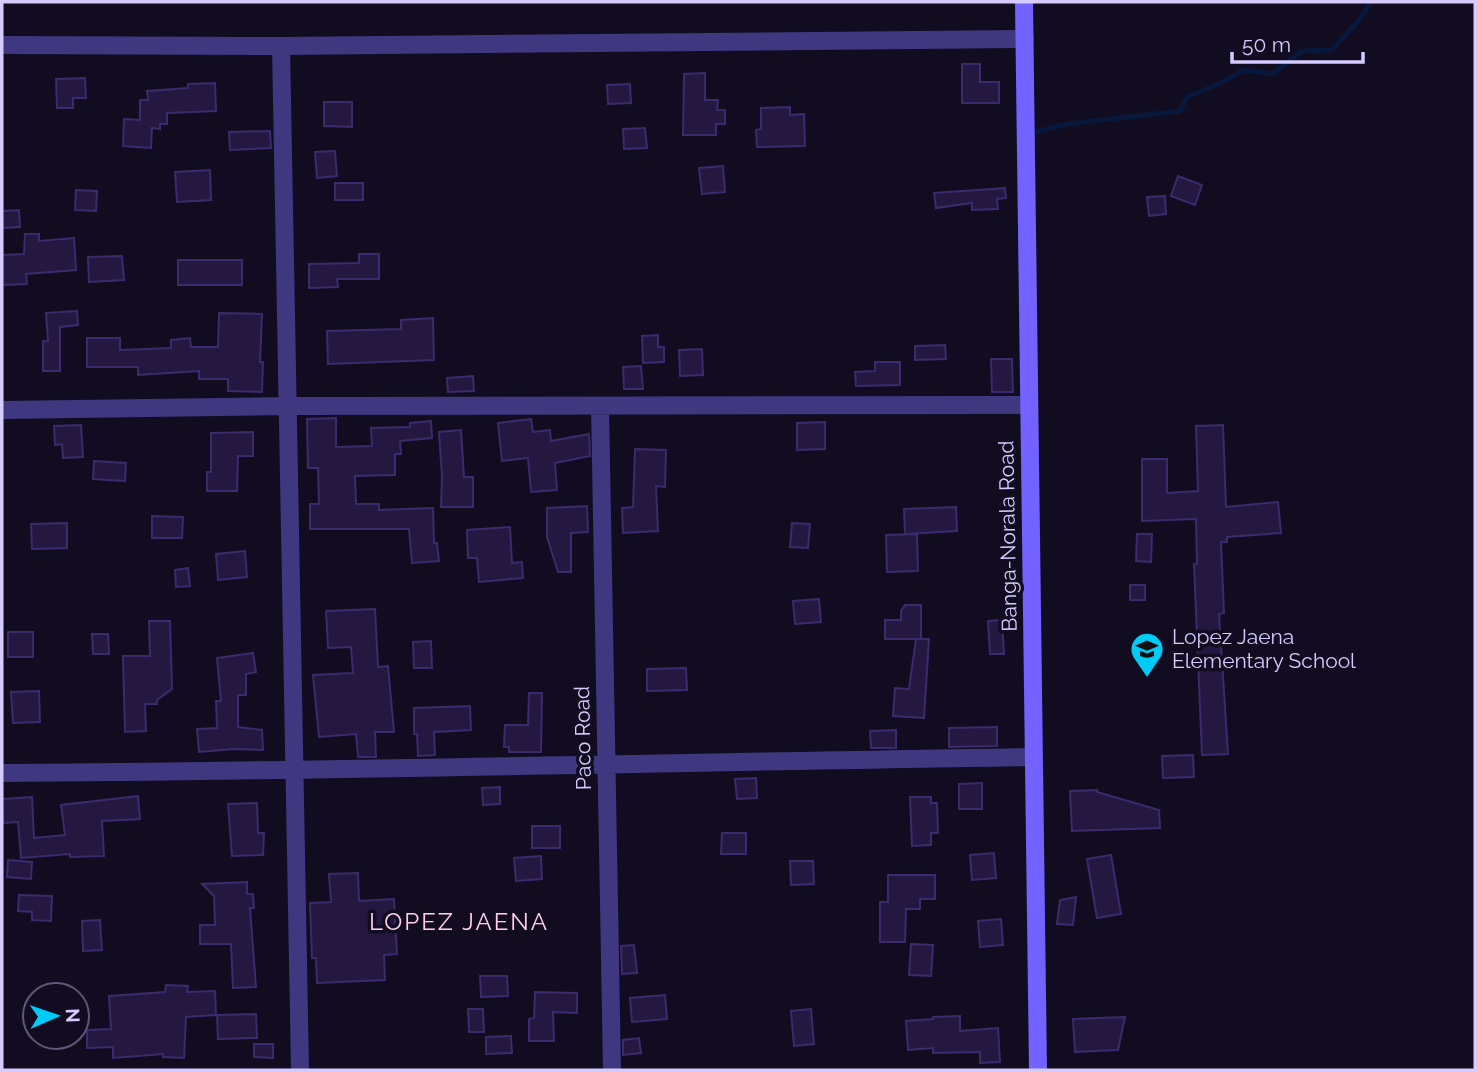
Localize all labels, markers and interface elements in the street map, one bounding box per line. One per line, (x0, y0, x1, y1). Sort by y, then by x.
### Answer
scale bar (1232, 21, 1363, 65)
text: 50 m (1242, 32, 1291, 57)
street label: Banga-Norala Road (993, 440, 1022, 632)
place label: Lopez Jaena Elementary School (1172, 624, 1356, 673)
school or university icon: Lopez Jaena Elementary School (1128, 630, 1166, 679)
street label: Paco Road (569, 686, 596, 790)
district label: LOPEZ JAENA (369, 907, 549, 936)
north arrow (21, 981, 91, 1051)
text: N (62, 1008, 84, 1023)

